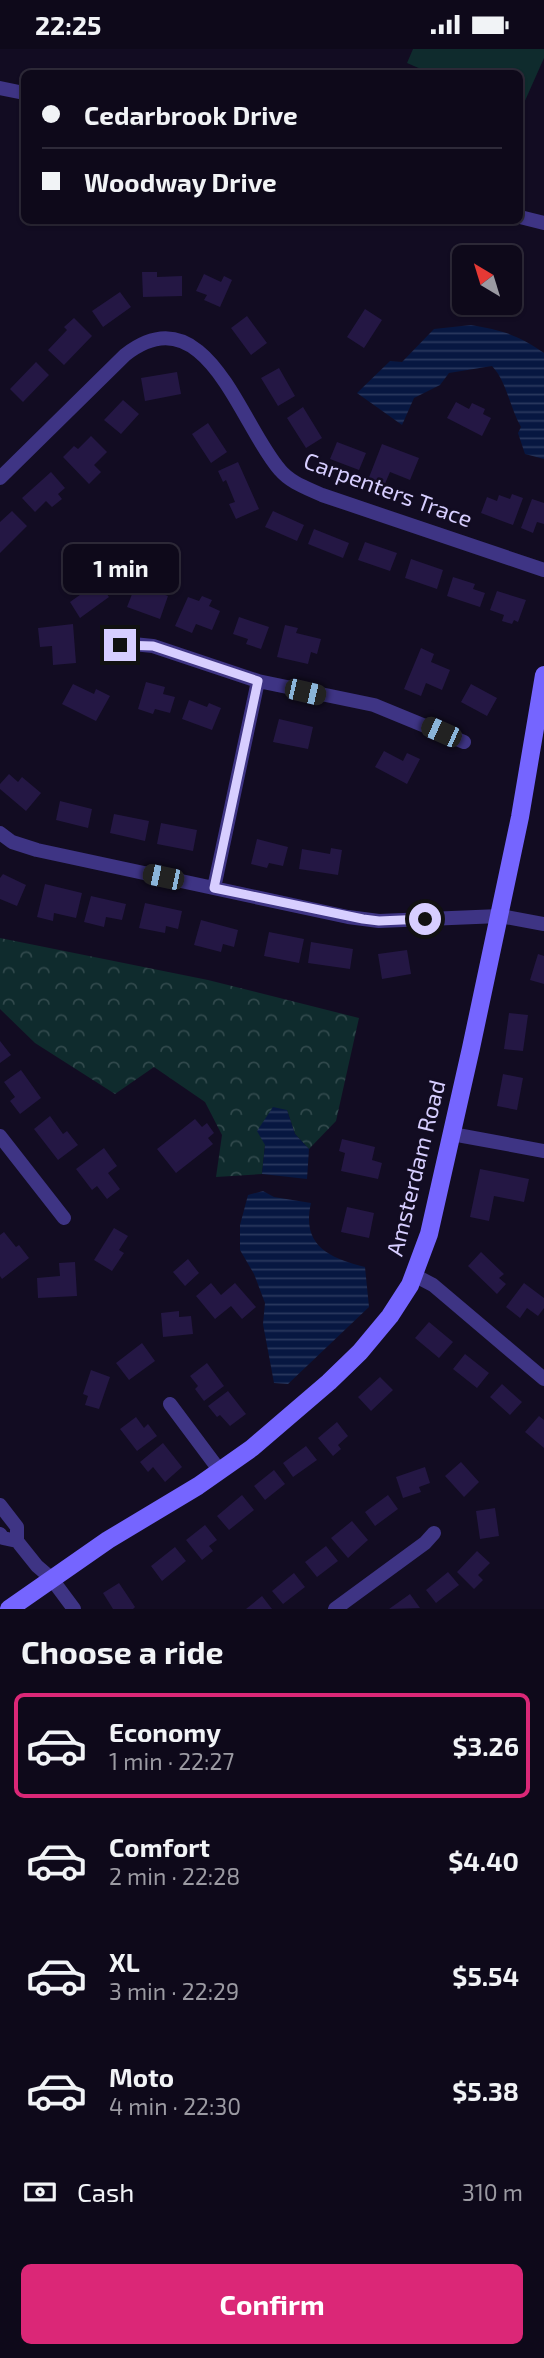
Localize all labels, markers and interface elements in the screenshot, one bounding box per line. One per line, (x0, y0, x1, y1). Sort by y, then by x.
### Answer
text: 22:25 (35, 9, 101, 40)
text: Cedarbrook Drive (84, 99, 298, 130)
text: Woodway Drive (84, 166, 277, 197)
north arrow (452, 245, 522, 315)
map controls (452, 245, 522, 315)
street label: Carpenters Trace (300, 446, 476, 533)
callout: 1 min (62, 543, 178, 593)
text: 1 min (93, 554, 149, 582)
route end (104, 629, 136, 661)
car (283, 677, 328, 707)
car (418, 714, 465, 750)
car (141, 862, 186, 892)
route start (409, 903, 441, 935)
street label: Amsterdam Road (380, 1077, 450, 1259)
text: Choose a ride (21, 1632, 224, 1670)
icon: car (25, 1714, 88, 1777)
text: Economy (109, 1716, 221, 1747)
text: $3.26 (452, 1730, 519, 1761)
text: 1 min · 22:27 (109, 1747, 234, 1775)
icon: car (25, 1829, 88, 1892)
text: Comfort (109, 1831, 210, 1862)
text: $4.40 (448, 1845, 519, 1876)
text: 2 min · 22:28 (109, 1862, 240, 1890)
icon: car (25, 1944, 88, 2007)
text: XL (109, 1946, 140, 1977)
text: $5.54 (452, 1960, 519, 1991)
text: 3 min · 22:29 (109, 1977, 239, 2005)
icon: car (25, 2059, 88, 2122)
text: Moto (109, 2061, 174, 2092)
text: $5.38 (452, 2075, 519, 2106)
text: 4 min · 22:30 (109, 2092, 241, 2120)
icon: cash (21, 2173, 59, 2211)
text: Cash (77, 2176, 134, 2207)
text: 310 m (462, 2178, 523, 2206)
button: Confirm (21, 2264, 523, 2344)

